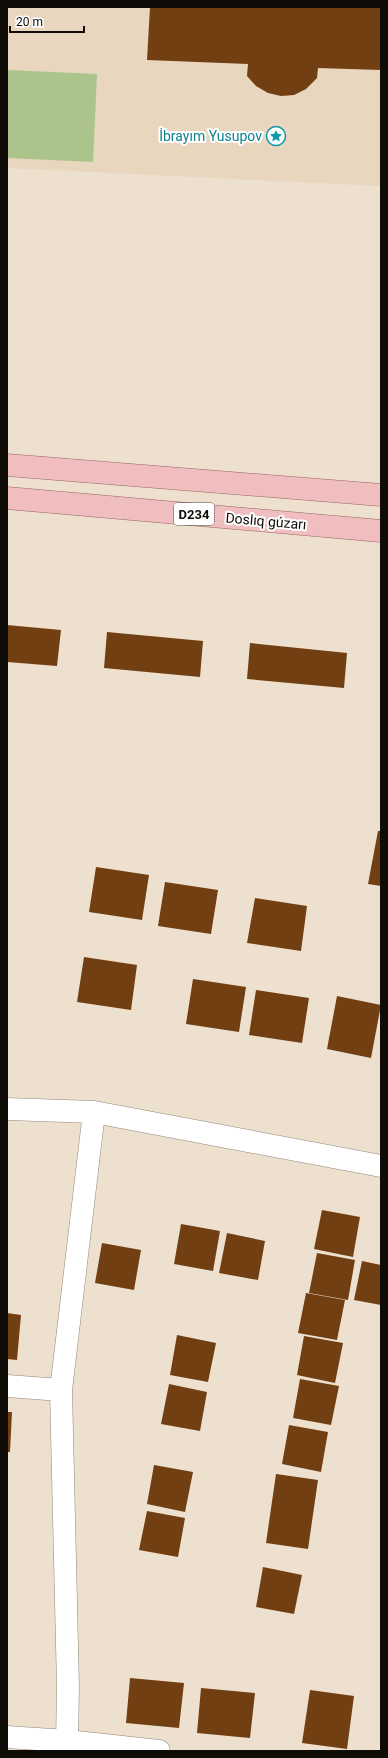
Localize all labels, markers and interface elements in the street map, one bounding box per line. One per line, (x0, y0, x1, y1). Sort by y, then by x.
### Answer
scale bar (10, 8, 84, 34)
text: 20 m (16, 15, 43, 29)
place icon: İbrayım Yusupov (265, 125, 287, 147)
place label: İbrayım Yusupov (159, 128, 262, 144)
road number: D234 (174, 503, 214, 525)
street label: Doslıq gúzarı (225, 509, 307, 533)

